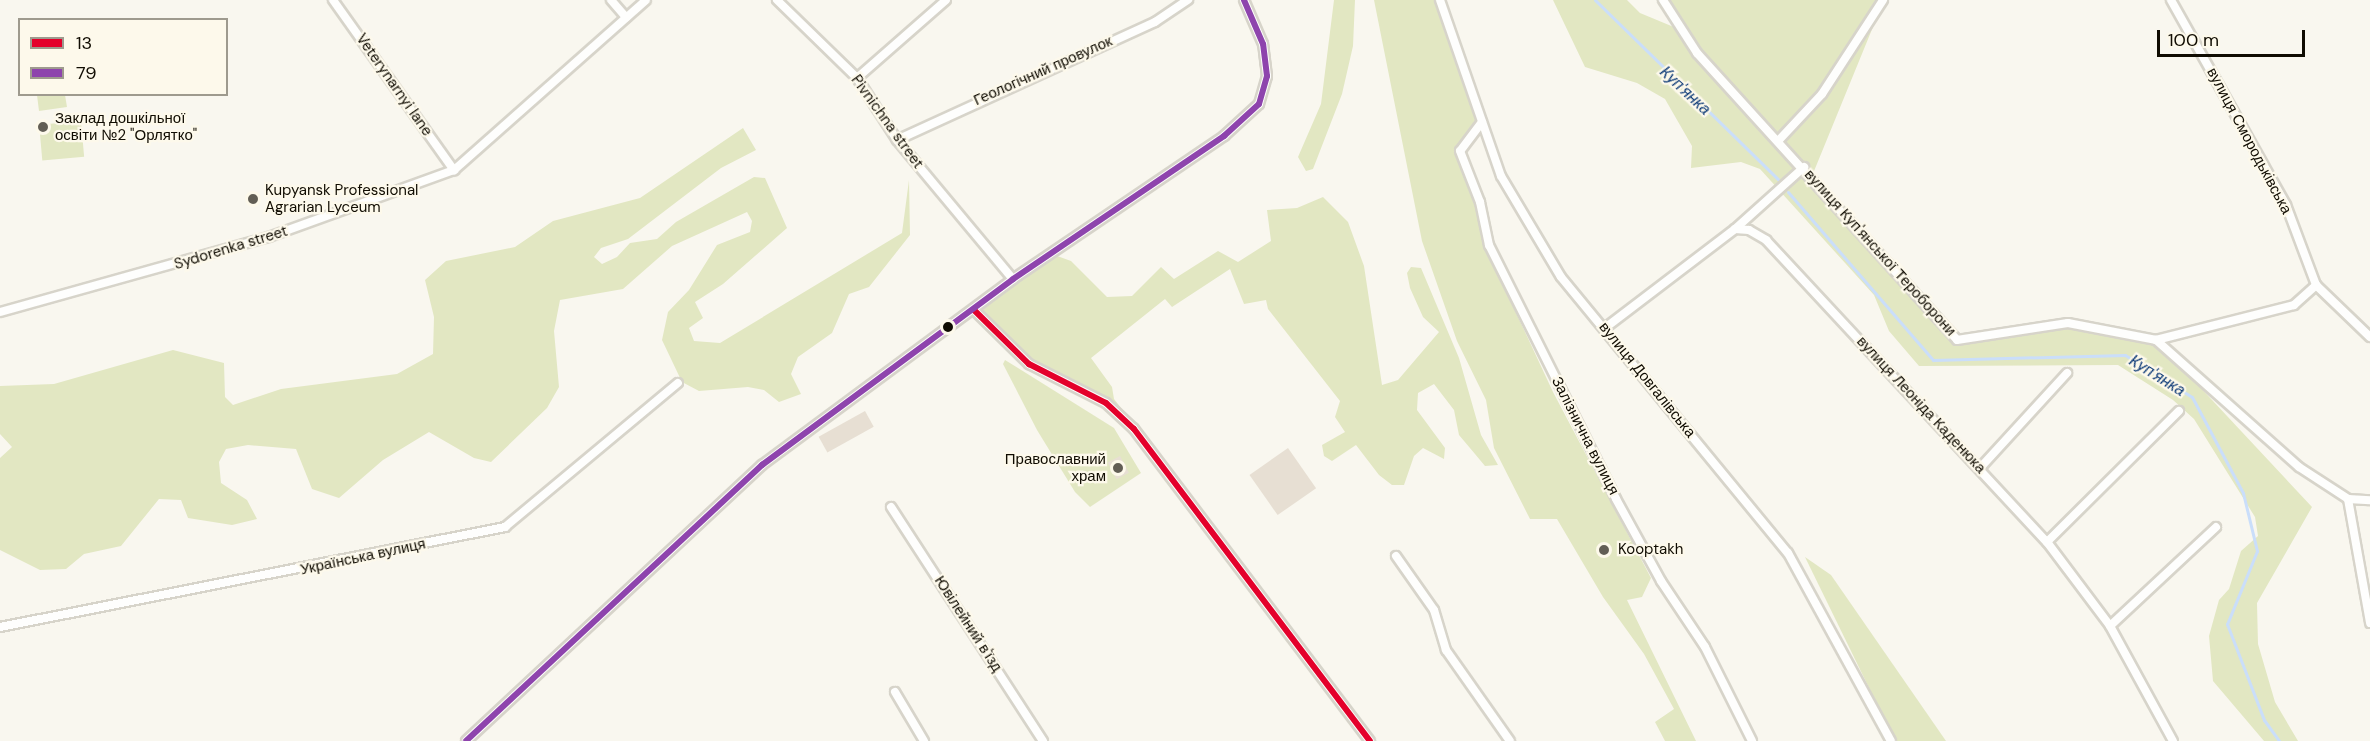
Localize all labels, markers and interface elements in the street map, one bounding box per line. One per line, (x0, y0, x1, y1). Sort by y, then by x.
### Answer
legend (18, 18, 228, 96)
scale bar (2160, 18, 2308, 56)
text: 100 m (2168, 28, 2219, 52)
street label: Veterynarnyi lane (352, 30, 436, 140)
text: 13 (76, 31, 92, 55)
street label: Геологічний провулок (971, 32, 1115, 110)
text: 79 (76, 61, 96, 85)
water label: Куп'янка (1656, 63, 1714, 119)
street label: вулиця Смородьківська (2203, 65, 2295, 217)
street label: Pivnichna street (847, 72, 927, 172)
place label: Заклад дошкільної освіти №2 "Орлятко" (55, 109, 197, 144)
marker: Заклад дошкільної освіти №2 "Орлятко" (36, 120, 50, 134)
street label: вулиця Куп'янської Тероборони (1800, 166, 1960, 340)
place label: Kupyansk Professional Agrarian Lyceum (265, 181, 418, 216)
marker: Kupyansk Professional Agrarian Lyceum (246, 192, 260, 206)
street label: Sydorenka street (172, 222, 290, 274)
street label: вулиця Довгалівська (1595, 319, 1699, 441)
unlabelled marker (942, 321, 954, 333)
street label: вулиця Леоніда Каденюка (1853, 333, 1989, 477)
water label: Куп'янка (2125, 351, 2189, 401)
street label: Залізнична вулиця (1547, 374, 1623, 498)
place label: Православний храм (1005, 450, 1106, 485)
marker: Православний храм (1111, 461, 1125, 475)
street label: Українська вулиця (299, 535, 427, 579)
marker: Kooptakh (1595, 541, 1613, 559)
place label: Kooptakh (1618, 541, 1683, 559)
street label: Ювілейний в'їзд (930, 573, 1006, 675)

